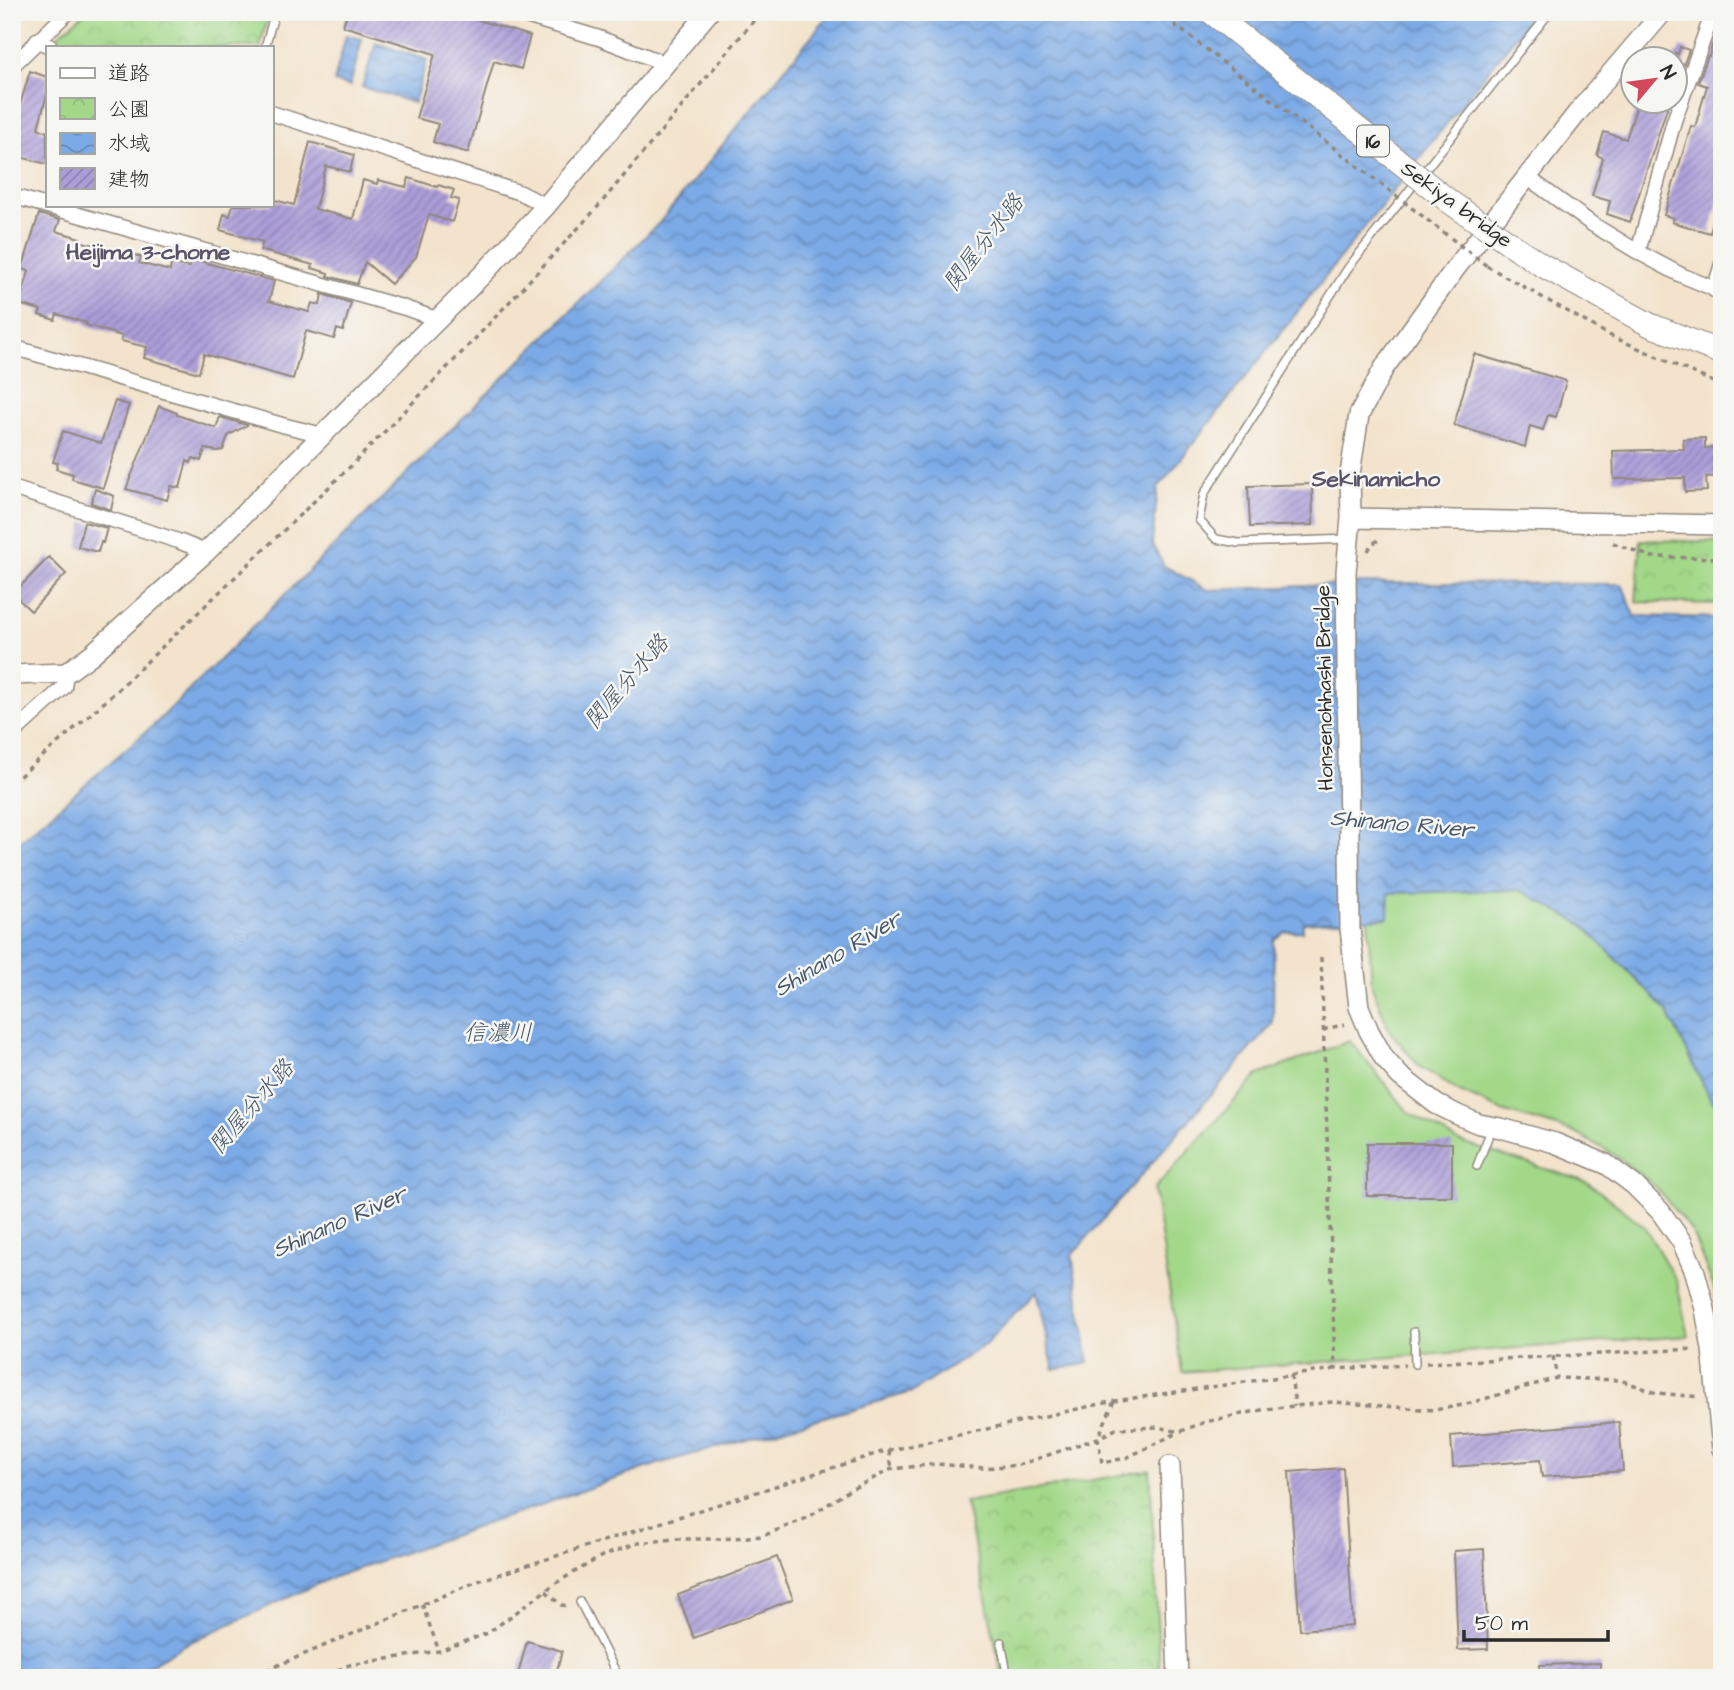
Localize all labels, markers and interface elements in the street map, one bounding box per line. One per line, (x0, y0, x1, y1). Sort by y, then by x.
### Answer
legend (46, 46, 273, 206)
north arrow (1618, 46, 1688, 116)
text: 道路 (108, 59, 150, 88)
text: N (1653, 61, 1682, 84)
text: 公園 (108, 95, 150, 124)
road number: 16 (1357, 125, 1389, 156)
text: 水域 (108, 129, 150, 158)
street label: Sekiya bridge (1394, 154, 1518, 256)
text: 建物 (108, 165, 150, 194)
water label: 関屋分水路 (936, 186, 1033, 298)
district label: Heijima 3-chome (66, 236, 231, 268)
district label: Sekinamicho (1311, 463, 1440, 495)
street label: Honsenohhashi Bridge (1308, 585, 1343, 791)
water label: 関屋分水路 (577, 626, 678, 736)
water label: Shinano River (1329, 802, 1477, 846)
water label: Shinano River (768, 902, 909, 1005)
water label: 信濃川 (464, 1017, 533, 1049)
water label: 関屋分水路 (202, 1051, 303, 1161)
water label: Shinano River (267, 1177, 414, 1266)
scale bar (1464, 1599, 1608, 1643)
text: 50 m (1475, 1609, 1529, 1638)

